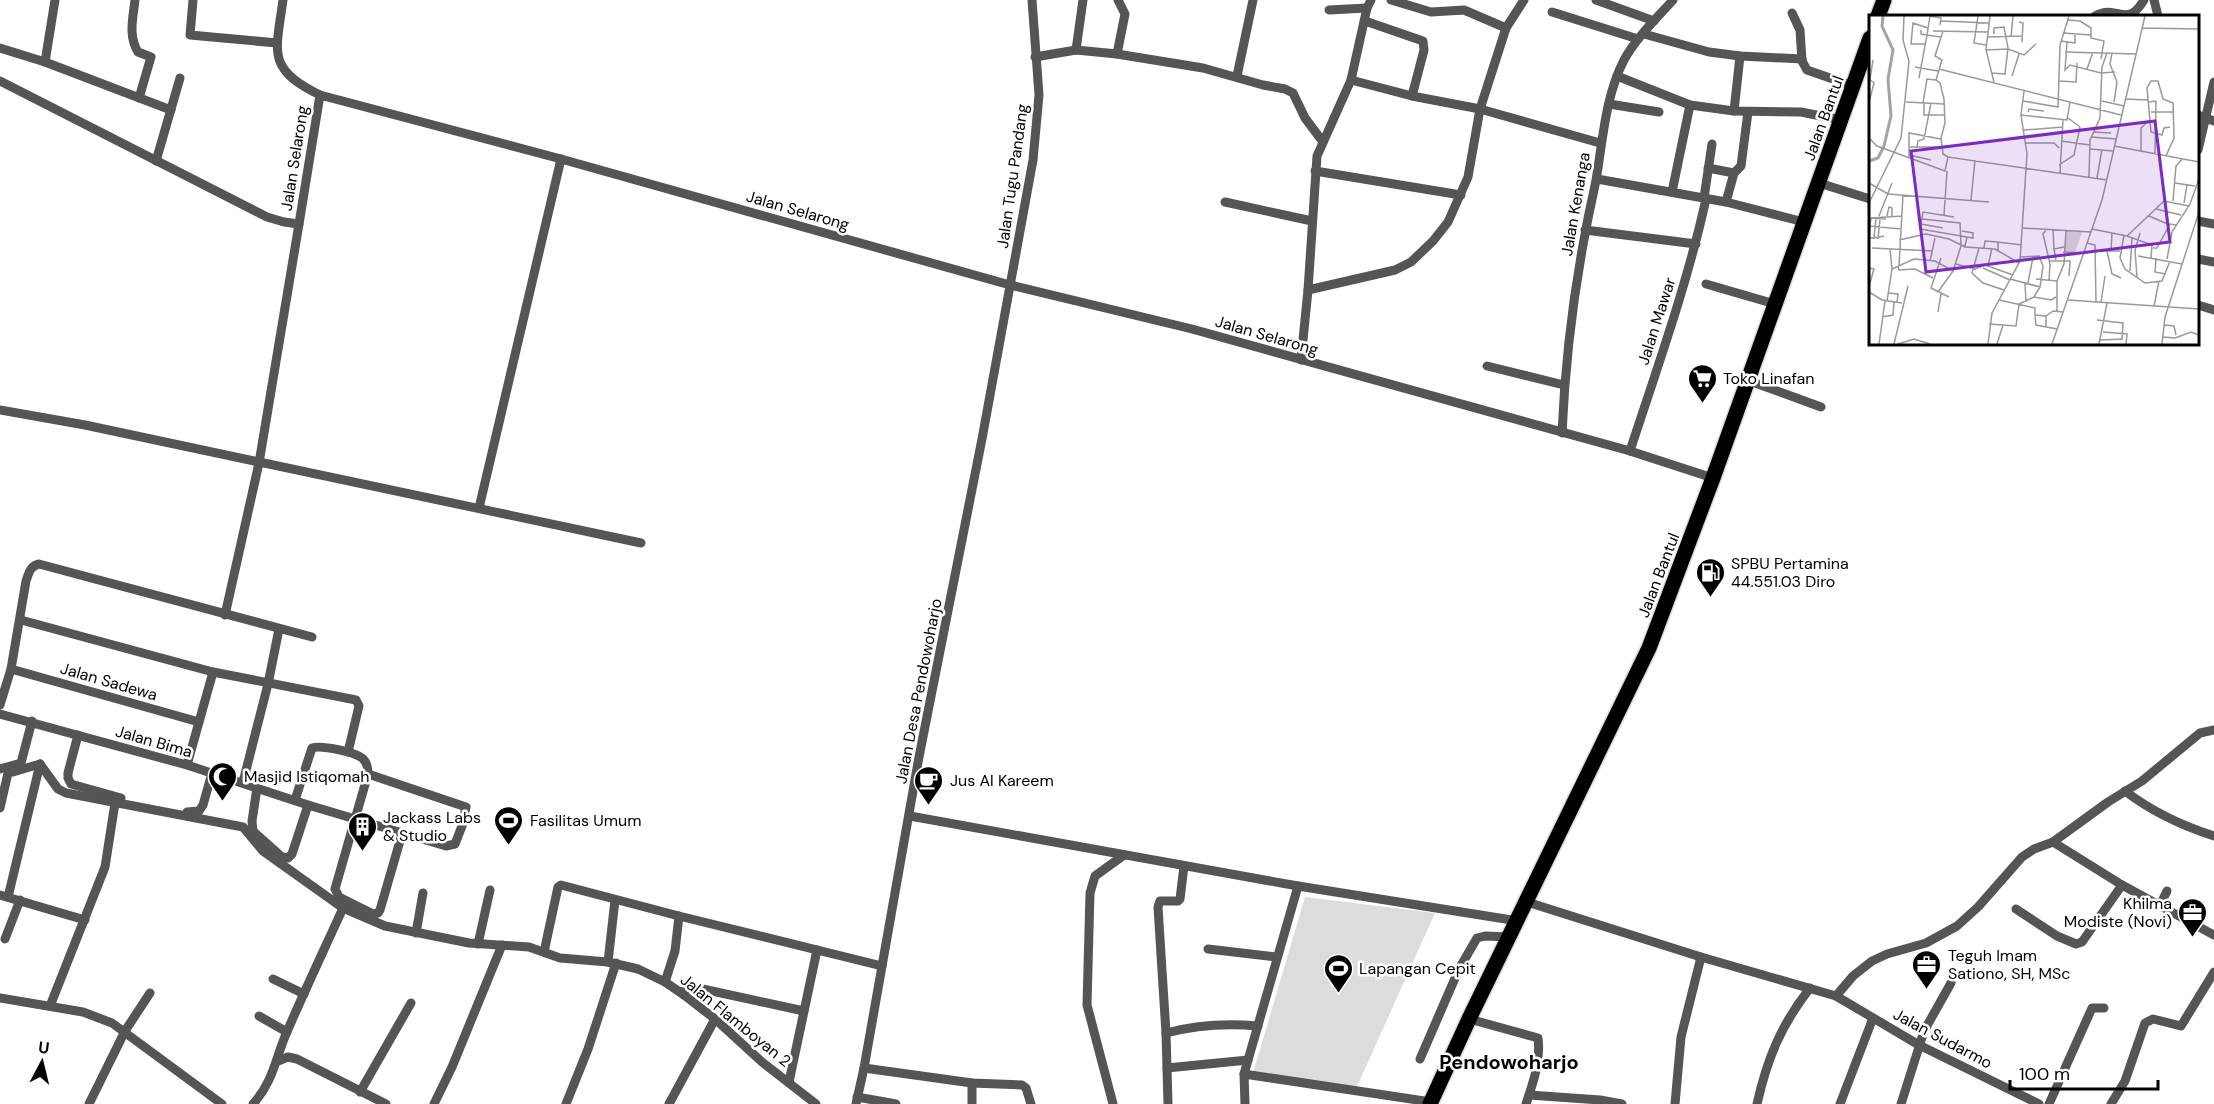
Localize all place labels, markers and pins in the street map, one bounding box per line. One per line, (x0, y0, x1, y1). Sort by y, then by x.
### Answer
supermarket icon: Toko Linafan (1686, 362, 1718, 404)
place label: Toko Linafan (1723, 368, 1814, 389)
place label: SPBU Pertamina 44.551.03 Diro (1731, 553, 1849, 592)
fuel station icon: SPBU Pertamina 44.551.03 Diro (1694, 556, 1726, 598)
mosque icon: Masjid Istiqomah (207, 760, 239, 802)
cafe icon: Jus Al Kareem (913, 764, 945, 806)
place label: Masjid Istiqomah (244, 766, 369, 787)
place label: Jus Al Kareem (950, 770, 1054, 791)
sports icon: Fasilitas Umum (493, 804, 525, 846)
place label: Jackass Labs & Studio (383, 807, 481, 846)
building icon: Jackass Labs & Studio (346, 810, 378, 852)
place label: Fasilitas Umum (530, 810, 641, 831)
place label: Khilma Modiste (Novi) (2064, 893, 2172, 932)
office icon: Khilma Modiste (Novi) (2177, 896, 2209, 938)
place label: Teguh Imam Sationo, SH, MSc (1948, 945, 2070, 984)
office icon: Teguh Imam Sationo, SH, MSc (1911, 948, 1943, 990)
sports icon: Lapangan Cepit (1322, 952, 1354, 994)
place label: Lapangan Cepit (1359, 958, 1476, 979)

